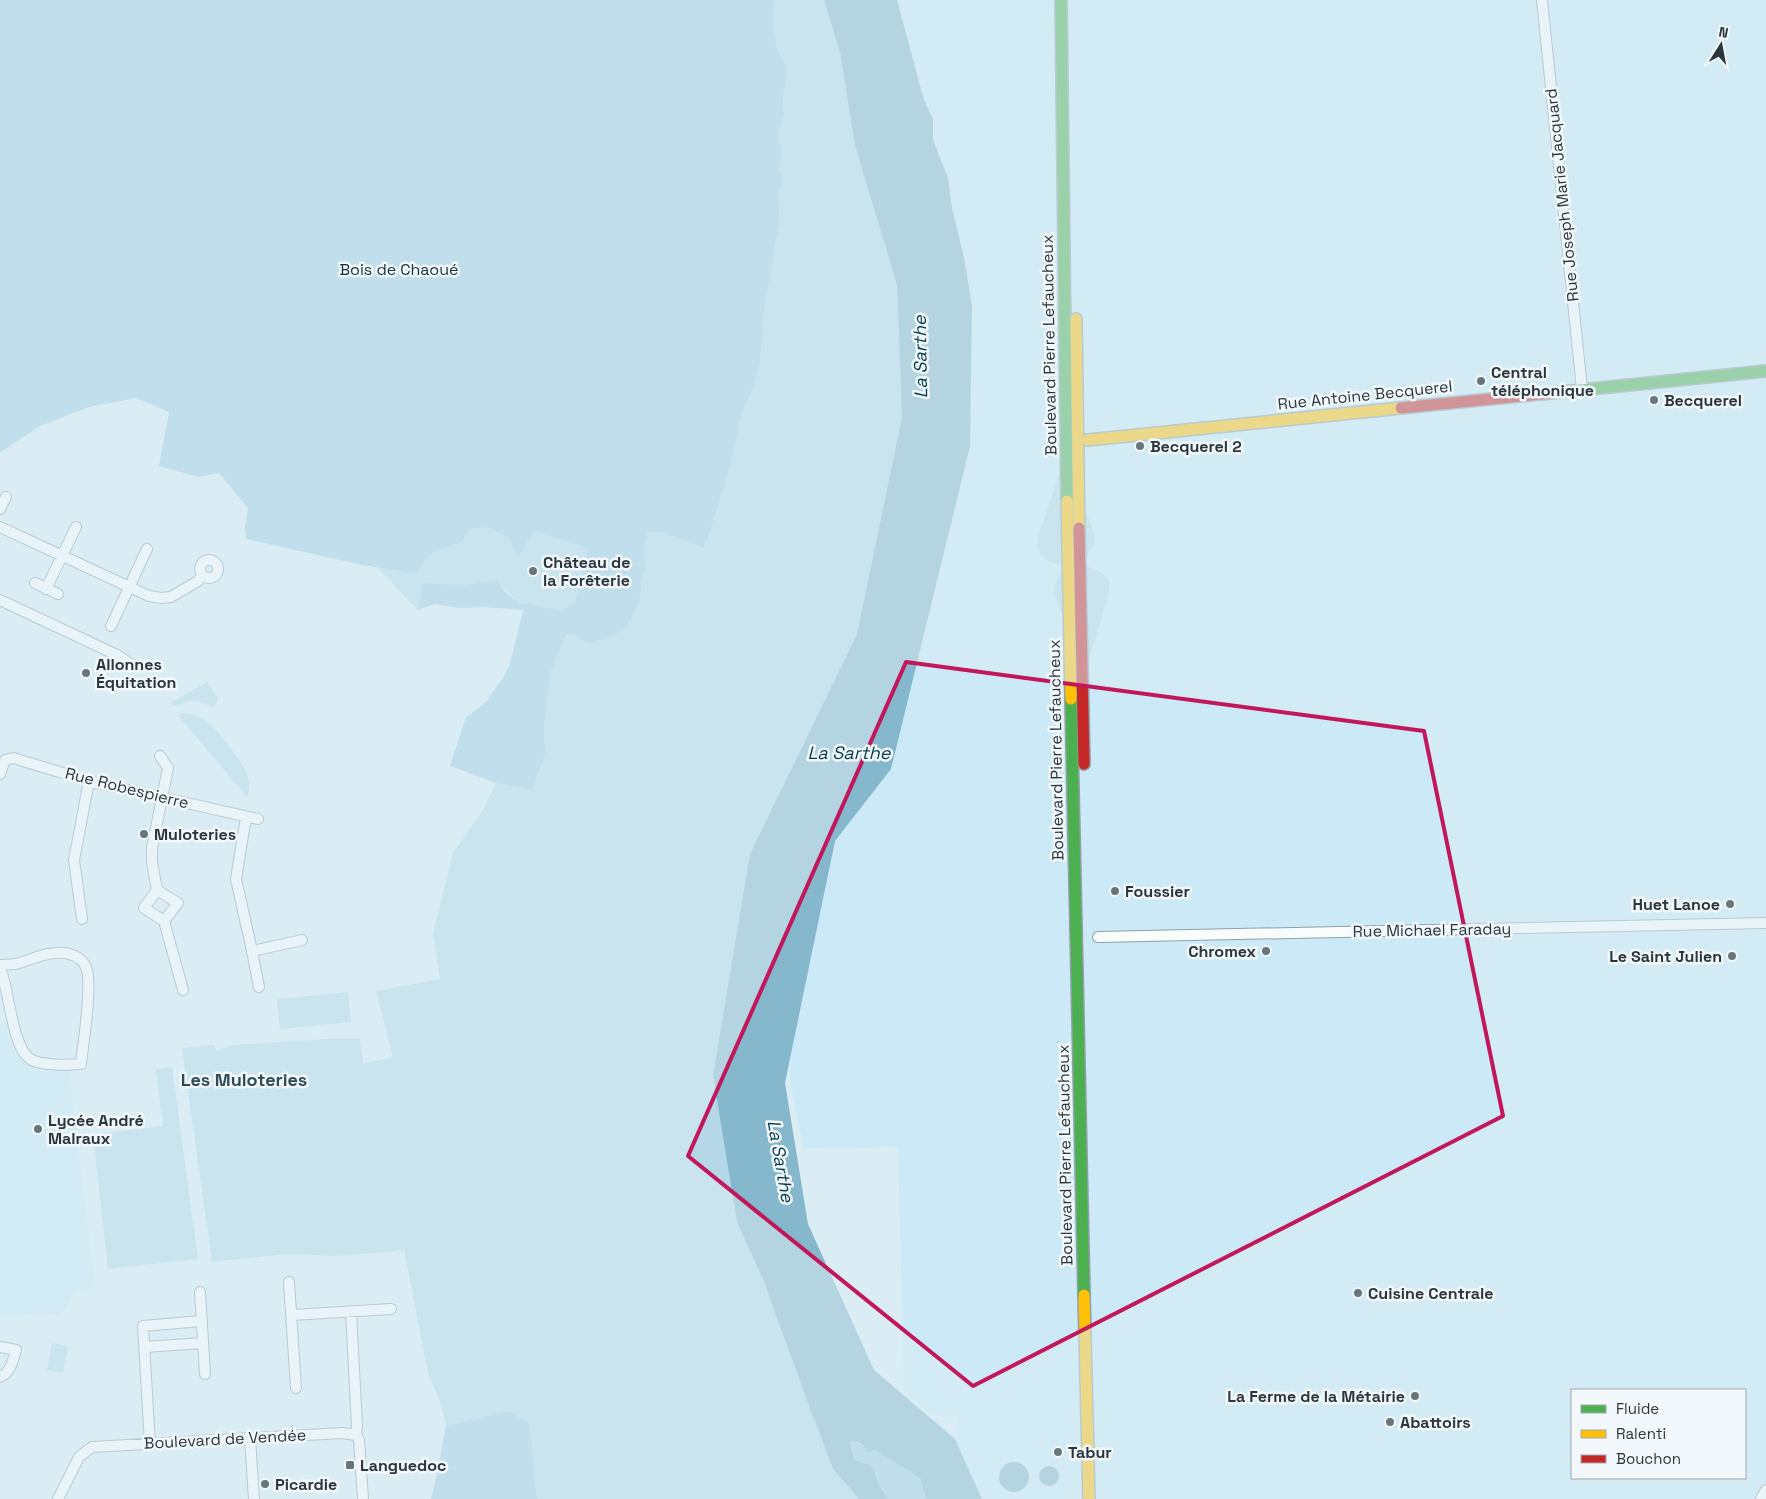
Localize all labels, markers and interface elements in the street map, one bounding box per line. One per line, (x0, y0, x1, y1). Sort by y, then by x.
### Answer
north arrow (1696, 20, 1746, 70)
text: N (1717, 23, 1730, 42)
street label: Rue Joseph Marie Jacquard (1540, 87, 1584, 303)
street label: Boulevard Pierre Lefaucheux (1037, 234, 1061, 456)
park label: Bois de Chaoué (339, 259, 459, 280)
water label: La Sarthe (908, 314, 932, 399)
place label: Central téléphonique (1491, 362, 1594, 401)
street label: Rue Antoine Becquerel (1277, 375, 1453, 415)
marker: Central téléphonique (1475, 375, 1487, 387)
place label: Becquerel (1664, 390, 1742, 411)
marker: Becquerel (1648, 394, 1660, 406)
place label: Becquerel 2 (1150, 436, 1242, 457)
marker: Becquerel 2 (1134, 440, 1146, 452)
place label: Château de la Forêterie (543, 552, 630, 591)
marker: Château de la Forêterie (527, 565, 539, 577)
street label: Boulevard Pierre Lefaucheux (1044, 639, 1068, 861)
place label: Allonnes Équitation (96, 654, 176, 693)
marker: Allonnes Équitation (80, 667, 92, 679)
water label: La Sarthe (808, 741, 892, 764)
street label: Rue Robespierre (63, 762, 191, 814)
place label: Muloteries (154, 824, 236, 845)
marker: Muloteries (138, 828, 150, 840)
place label: Foussier (1125, 881, 1190, 902)
marker: Foussier (1109, 885, 1121, 897)
place label: Huet Lanoe (1633, 894, 1720, 915)
marker: Huet Lanoe (1724, 898, 1736, 910)
street label: Rue Michael Faraday (1352, 918, 1512, 942)
place label: Chromex (1188, 941, 1257, 962)
marker: Chromex (1260, 945, 1272, 957)
place label: Le Saint Julien (1609, 946, 1722, 967)
marker: Le Saint Julien (1726, 950, 1738, 962)
street label: Boulevard Pierre Lefaucheux (1053, 1044, 1077, 1266)
district label: Les Muloteries (181, 1068, 307, 1091)
place label: Lycée André Malraux (48, 1110, 144, 1149)
water label: La Sarthe (762, 1118, 800, 1205)
marker: Lycée André Malraux (32, 1123, 44, 1135)
place label: Cuisine Centrale (1368, 1283, 1494, 1304)
marker: Cuisine Centrale (1352, 1287, 1364, 1299)
place label: La Ferme de la Métairie (1227, 1386, 1405, 1407)
legend (1571, 1389, 1746, 1479)
marker: La Ferme de la Métairie (1409, 1390, 1421, 1402)
text: Fluide (1616, 1399, 1659, 1418)
place label: Abattoirs (1400, 1412, 1471, 1433)
marker: Abattoirs (1384, 1416, 1396, 1428)
street label: Boulevard de Vendée (143, 1424, 307, 1454)
text: Ralenti (1616, 1424, 1666, 1443)
place label: Tabur (1068, 1442, 1112, 1463)
marker: Tabur (1052, 1446, 1064, 1458)
text: Bouchon (1616, 1449, 1681, 1468)
place label: Languedoc (360, 1455, 446, 1476)
marker: Languedoc (344, 1459, 356, 1471)
place label: Picardie (275, 1474, 337, 1495)
marker: Picardie (259, 1478, 271, 1490)

